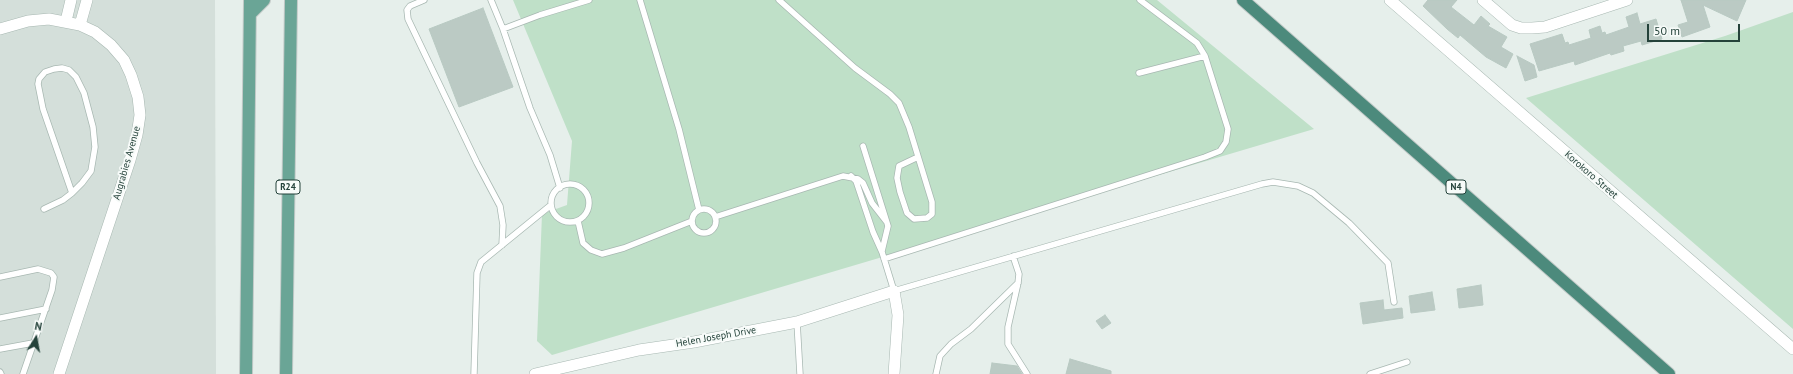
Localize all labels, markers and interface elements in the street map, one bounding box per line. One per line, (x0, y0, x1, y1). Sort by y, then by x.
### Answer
scale bar (1649, 16, 1742, 42)
text: 50 m (1654, 23, 1680, 38)
street label: Augrabies Avenue (111, 125, 143, 201)
street label: Korokoro Street (1562, 149, 1620, 201)
road number: R24 (276, 180, 300, 194)
road number: N4 (1446, 180, 1466, 194)
north arrow (16, 318, 56, 358)
text: N (33, 319, 43, 334)
street label: Helen Joseph Drive (675, 324, 757, 350)

